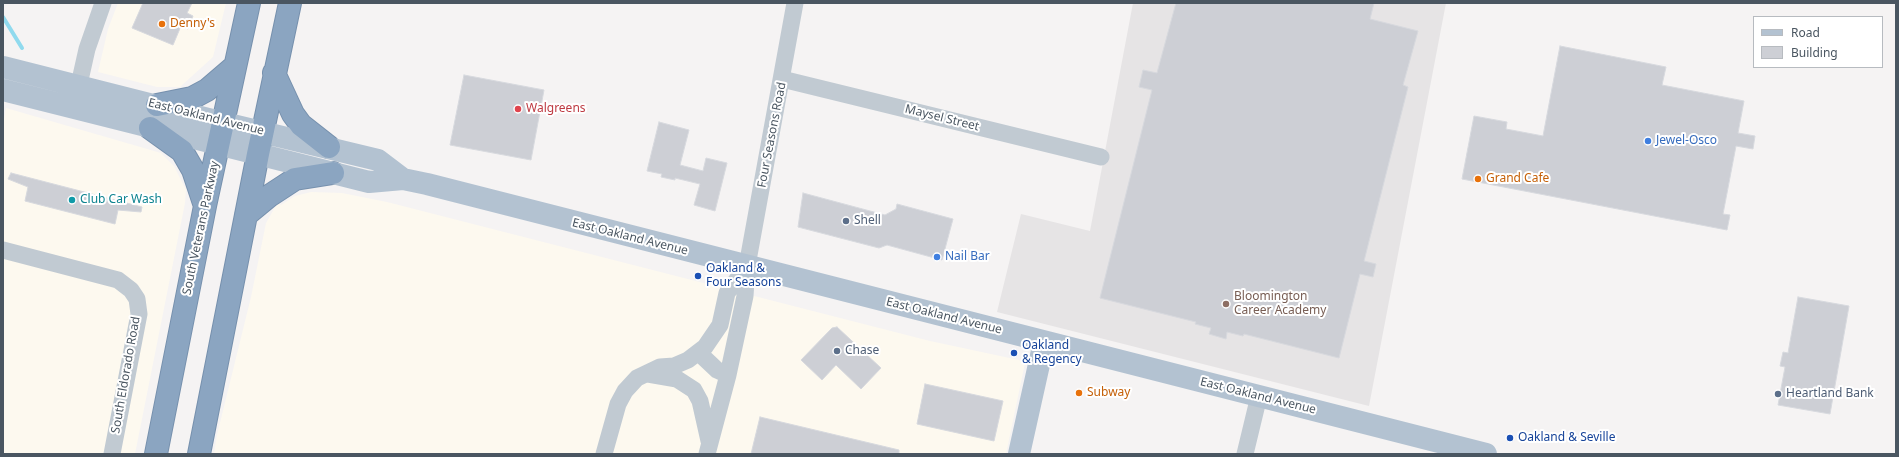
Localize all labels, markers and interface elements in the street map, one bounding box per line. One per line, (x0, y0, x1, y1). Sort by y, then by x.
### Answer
legend (1753, 16, 1883, 68)
place label: Denny's (170, 17, 215, 31)
marker: Denny's (157, 19, 167, 29)
text: Road (1791, 24, 1820, 41)
text: Building (1791, 44, 1838, 61)
street label: Four Seasons Road (755, 81, 789, 189)
street label: East Oakland Avenue (147, 96, 265, 138)
place label: Walgreens (526, 102, 586, 116)
street label: Maysel Street (903, 102, 981, 134)
marker: Walgreens (513, 104, 523, 114)
place label: Jewel-Osco (1656, 134, 1717, 148)
marker: Jewel-Osco (1643, 136, 1653, 146)
street label: South Veterans Parkway (180, 160, 222, 296)
place label: Grand Cafe (1486, 172, 1549, 186)
marker: Grand Cafe (1473, 174, 1483, 184)
place label: Club Car Wash (80, 193, 162, 207)
marker: Club Car Wash (67, 195, 77, 205)
place label: Shell (854, 214, 881, 228)
street label: East Oakland Avenue (571, 216, 689, 258)
marker: Shell (841, 216, 851, 226)
place label: Nail Bar (945, 250, 990, 264)
marker: Nail Bar (932, 252, 942, 262)
place label: Oakland & Four Seasons (706, 262, 781, 290)
marker: Oakland & Four Seasons (693, 271, 703, 281)
place label: Bloomington Career Academy (1234, 290, 1326, 318)
street label: East Oakland Avenue (885, 295, 1003, 337)
marker: Bloomington Career Academy (1221, 299, 1231, 309)
street label: South Eldorado Road (109, 315, 143, 435)
place label: Oakland & Regency (1022, 339, 1082, 367)
place label: Chase (845, 344, 879, 358)
marker: Chase (832, 346, 842, 356)
marker: Oakland & Regency (1009, 348, 1019, 358)
street label: East Oakland Avenue (1199, 375, 1317, 417)
place label: Subway (1087, 386, 1130, 400)
place label: Heartland Bank (1786, 387, 1874, 401)
marker: Subway (1074, 388, 1084, 398)
marker: Heartland Bank (1773, 389, 1783, 399)
place label: Oakland & Seville (1518, 431, 1615, 445)
marker: Oakland & Seville (1505, 433, 1515, 443)

